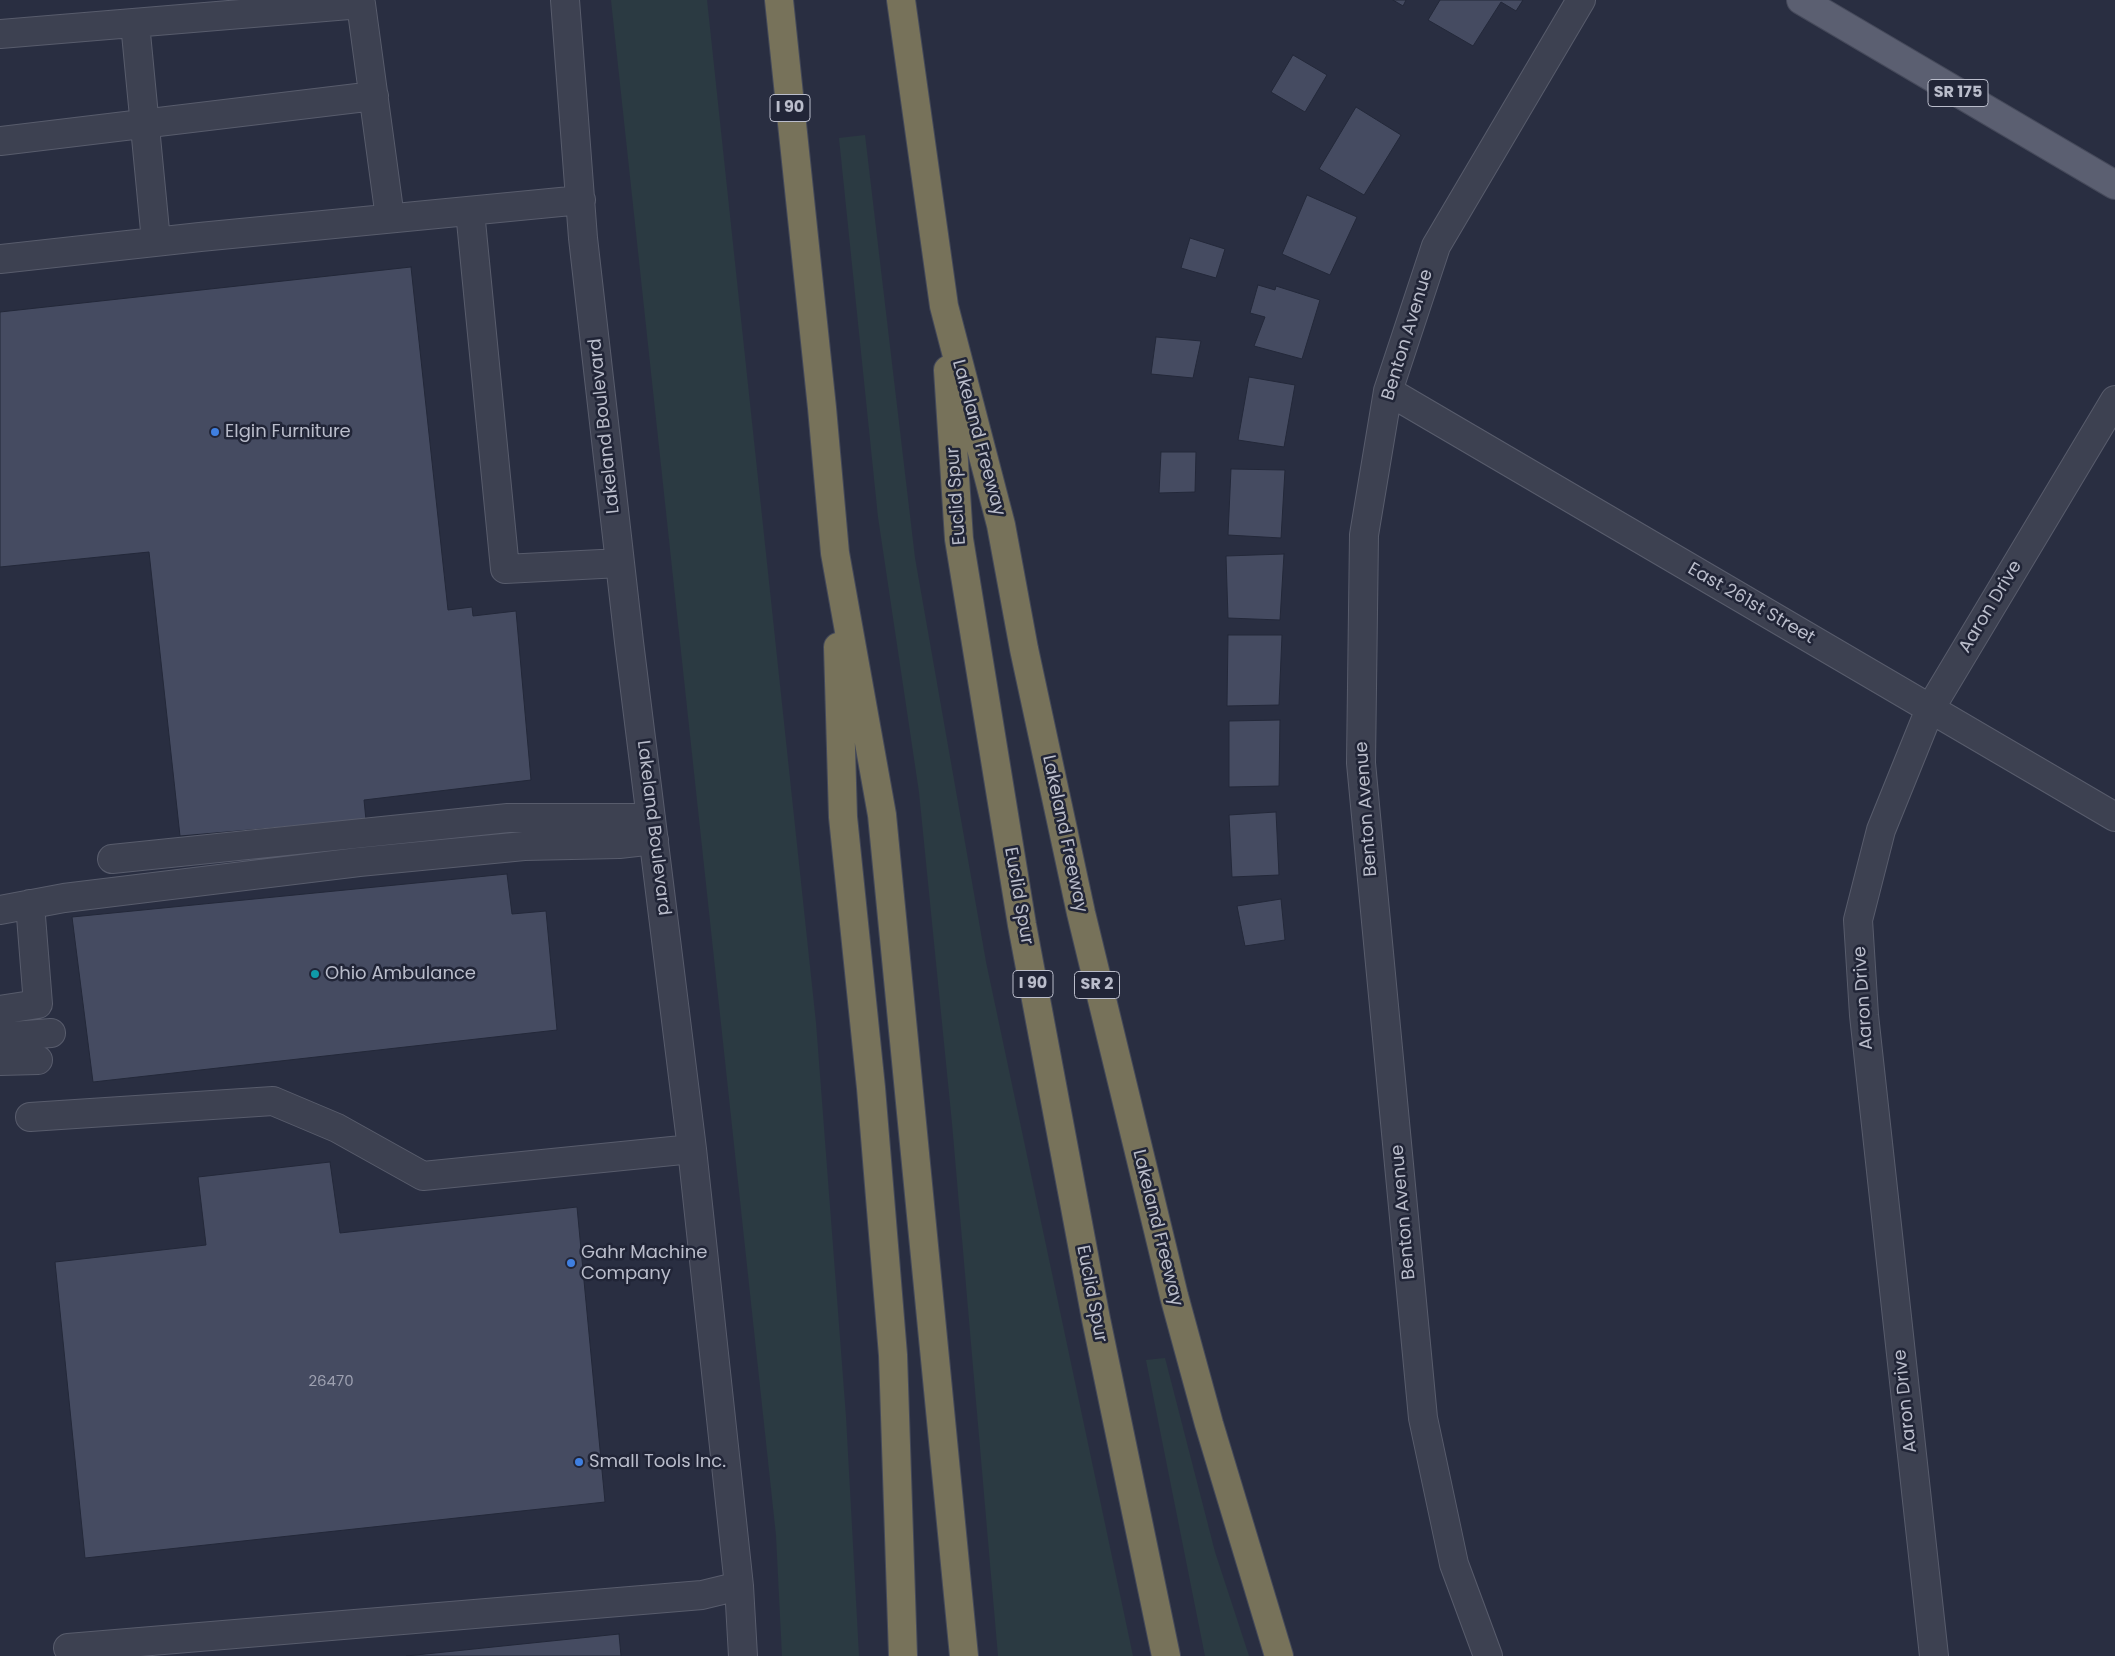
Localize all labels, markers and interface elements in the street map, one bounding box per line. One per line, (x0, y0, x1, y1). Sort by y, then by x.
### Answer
road number: SR 175 (1928, 80, 1988, 106)
road number: I 90 (770, 95, 810, 122)
street label: Benton Avenue (1378, 267, 1438, 403)
street label: Lakeland Boulevard (585, 337, 625, 515)
street label: Lakeland Freeway (947, 358, 1009, 518)
place label: Elgin Furniture (225, 421, 351, 443)
marker: Elgin Furniture (209, 426, 221, 438)
street label: Euclid Spur (943, 446, 971, 546)
street label: Aaron Drive (1955, 557, 2027, 657)
street label: East 261st Street (1684, 559, 1818, 649)
street label: Lakeland Boulevard (632, 739, 674, 917)
street label: Benton Avenue (1351, 741, 1383, 877)
street label: Lakeland Freeway (1037, 753, 1091, 915)
street label: Euclid Spur (999, 846, 1037, 946)
street label: Aaron Drive (1850, 945, 1878, 1051)
place label: Ohio Ambulance (325, 963, 476, 985)
marker: Ohio Ambulance (309, 968, 321, 980)
road number: I 90 (1013, 971, 1053, 998)
road number: SR 2 (1074, 972, 1120, 998)
street label: Benton Avenue (1387, 1143, 1421, 1281)
street label: Lakeland Freeway (1127, 1147, 1187, 1309)
place label: Gahr Machine Company (581, 1242, 707, 1284)
street label: Euclid Spur (1071, 1244, 1111, 1344)
marker: Gahr Machine Company (565, 1257, 577, 1269)
street label: Aaron Drive (1890, 1348, 1922, 1454)
house number: 26470 (308, 1373, 354, 1391)
place label: Small Tools Inc. (589, 1451, 726, 1473)
marker: Small Tools Inc. (573, 1456, 585, 1468)

